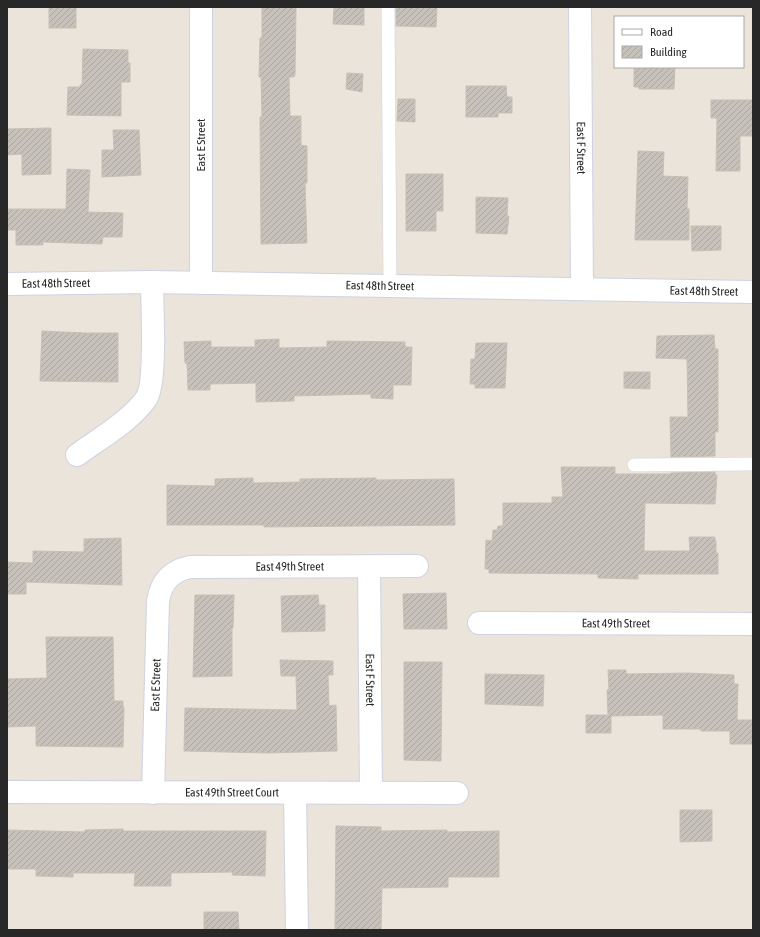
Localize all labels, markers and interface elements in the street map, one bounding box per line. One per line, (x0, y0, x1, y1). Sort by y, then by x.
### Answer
legend (614, 16, 744, 68)
text: Road (650, 25, 673, 39)
text: Building (650, 45, 688, 59)
street label: East E Street (194, 118, 208, 172)
street label: East F Street (574, 121, 588, 175)
street label: East 48th Street (22, 276, 91, 291)
street label: East 48th Street (345, 278, 415, 293)
street label: East 48th Street (669, 284, 739, 299)
street label: East 49th Street (255, 559, 325, 574)
street label: East 49th Street (582, 616, 651, 631)
street label: East F Street (363, 653, 377, 707)
street label: East E Street (148, 658, 164, 712)
street label: East 49th Street Court (185, 785, 280, 800)

